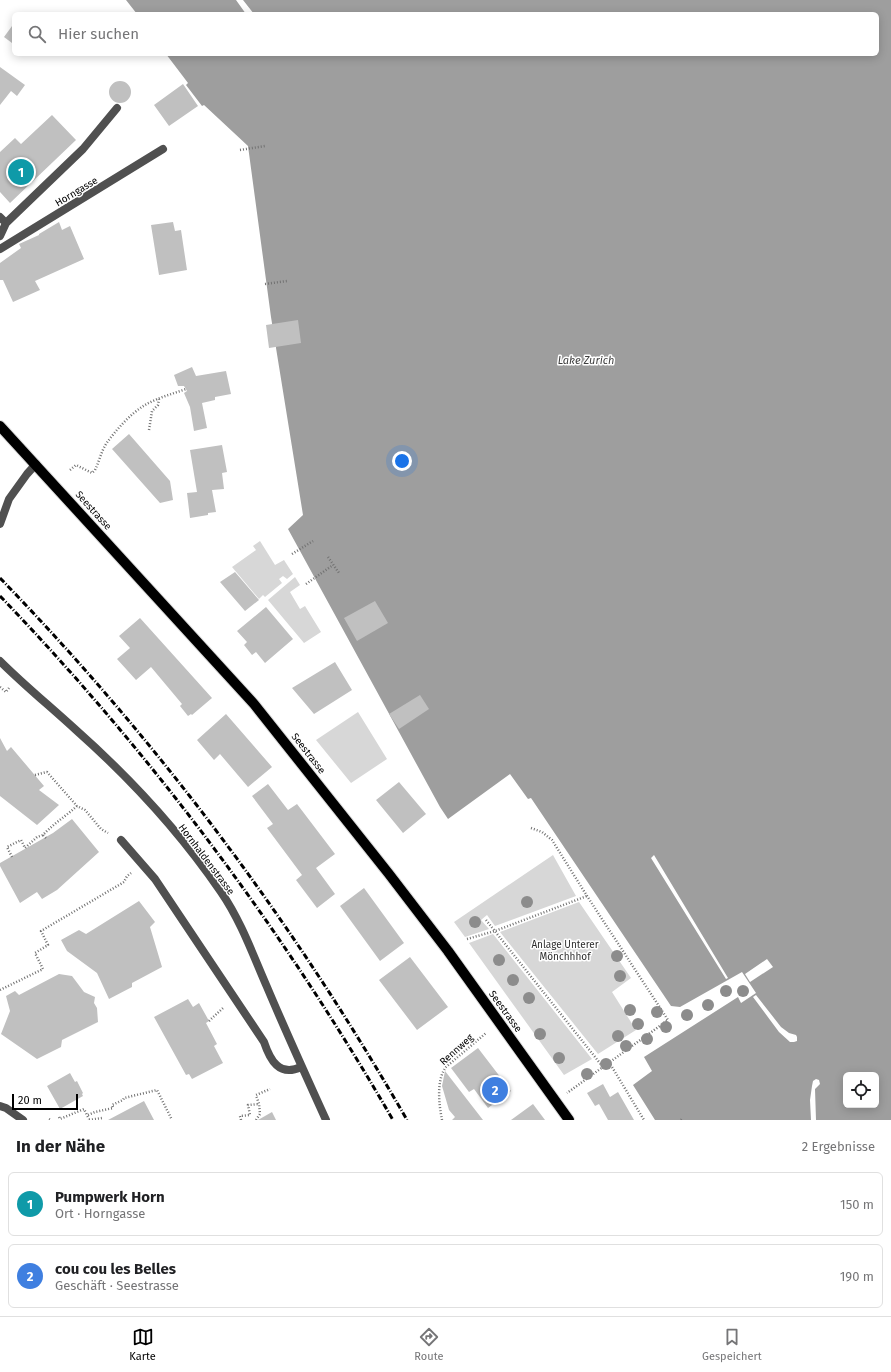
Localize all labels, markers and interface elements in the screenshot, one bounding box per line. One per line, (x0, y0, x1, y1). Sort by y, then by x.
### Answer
search box (12, 12, 879, 56)
icon: search (26, 23, 48, 45)
text: Hier suchen (58, 25, 139, 43)
pin: 1 (8, 157, 34, 187)
street label: Horngasse (53, 175, 100, 209)
water label: Lake Zurich (558, 354, 614, 367)
your location (392, 451, 412, 471)
street label: Seestrasse (73, 489, 114, 533)
street label: Seestrasse (289, 731, 328, 776)
street label: Hornhaldenstrasse (176, 822, 237, 897)
park label: Anlage Unterer Mönchhhof (531, 939, 599, 963)
street label: Seestrasse (486, 989, 524, 1035)
street label: Rennweg (437, 1031, 476, 1068)
map controls (843, 1072, 879, 1108)
button: locate (843, 1072, 879, 1108)
pin: 2 (482, 1075, 508, 1105)
scale bar (12, 1092, 78, 1111)
text: 20 m (18, 1094, 42, 1107)
text: In der Nähe (16, 1136, 105, 1157)
text: 2 Ergebnisse (802, 1139, 875, 1154)
text: Pumpwerk Horn (55, 1188, 165, 1206)
text: 1 (27, 1197, 33, 1212)
text: 150 m (840, 1197, 874, 1212)
text: Ort · Horngasse (55, 1206, 145, 1221)
text: cou cou les Belles (55, 1260, 176, 1278)
text: 2 (27, 1269, 33, 1284)
text: 190 m (840, 1269, 874, 1284)
text: Geschäft · Seestrasse (55, 1278, 179, 1293)
tab: Karte (129, 1326, 156, 1363)
tab: Route (414, 1326, 443, 1363)
tab: Gespeichert (702, 1326, 762, 1363)

